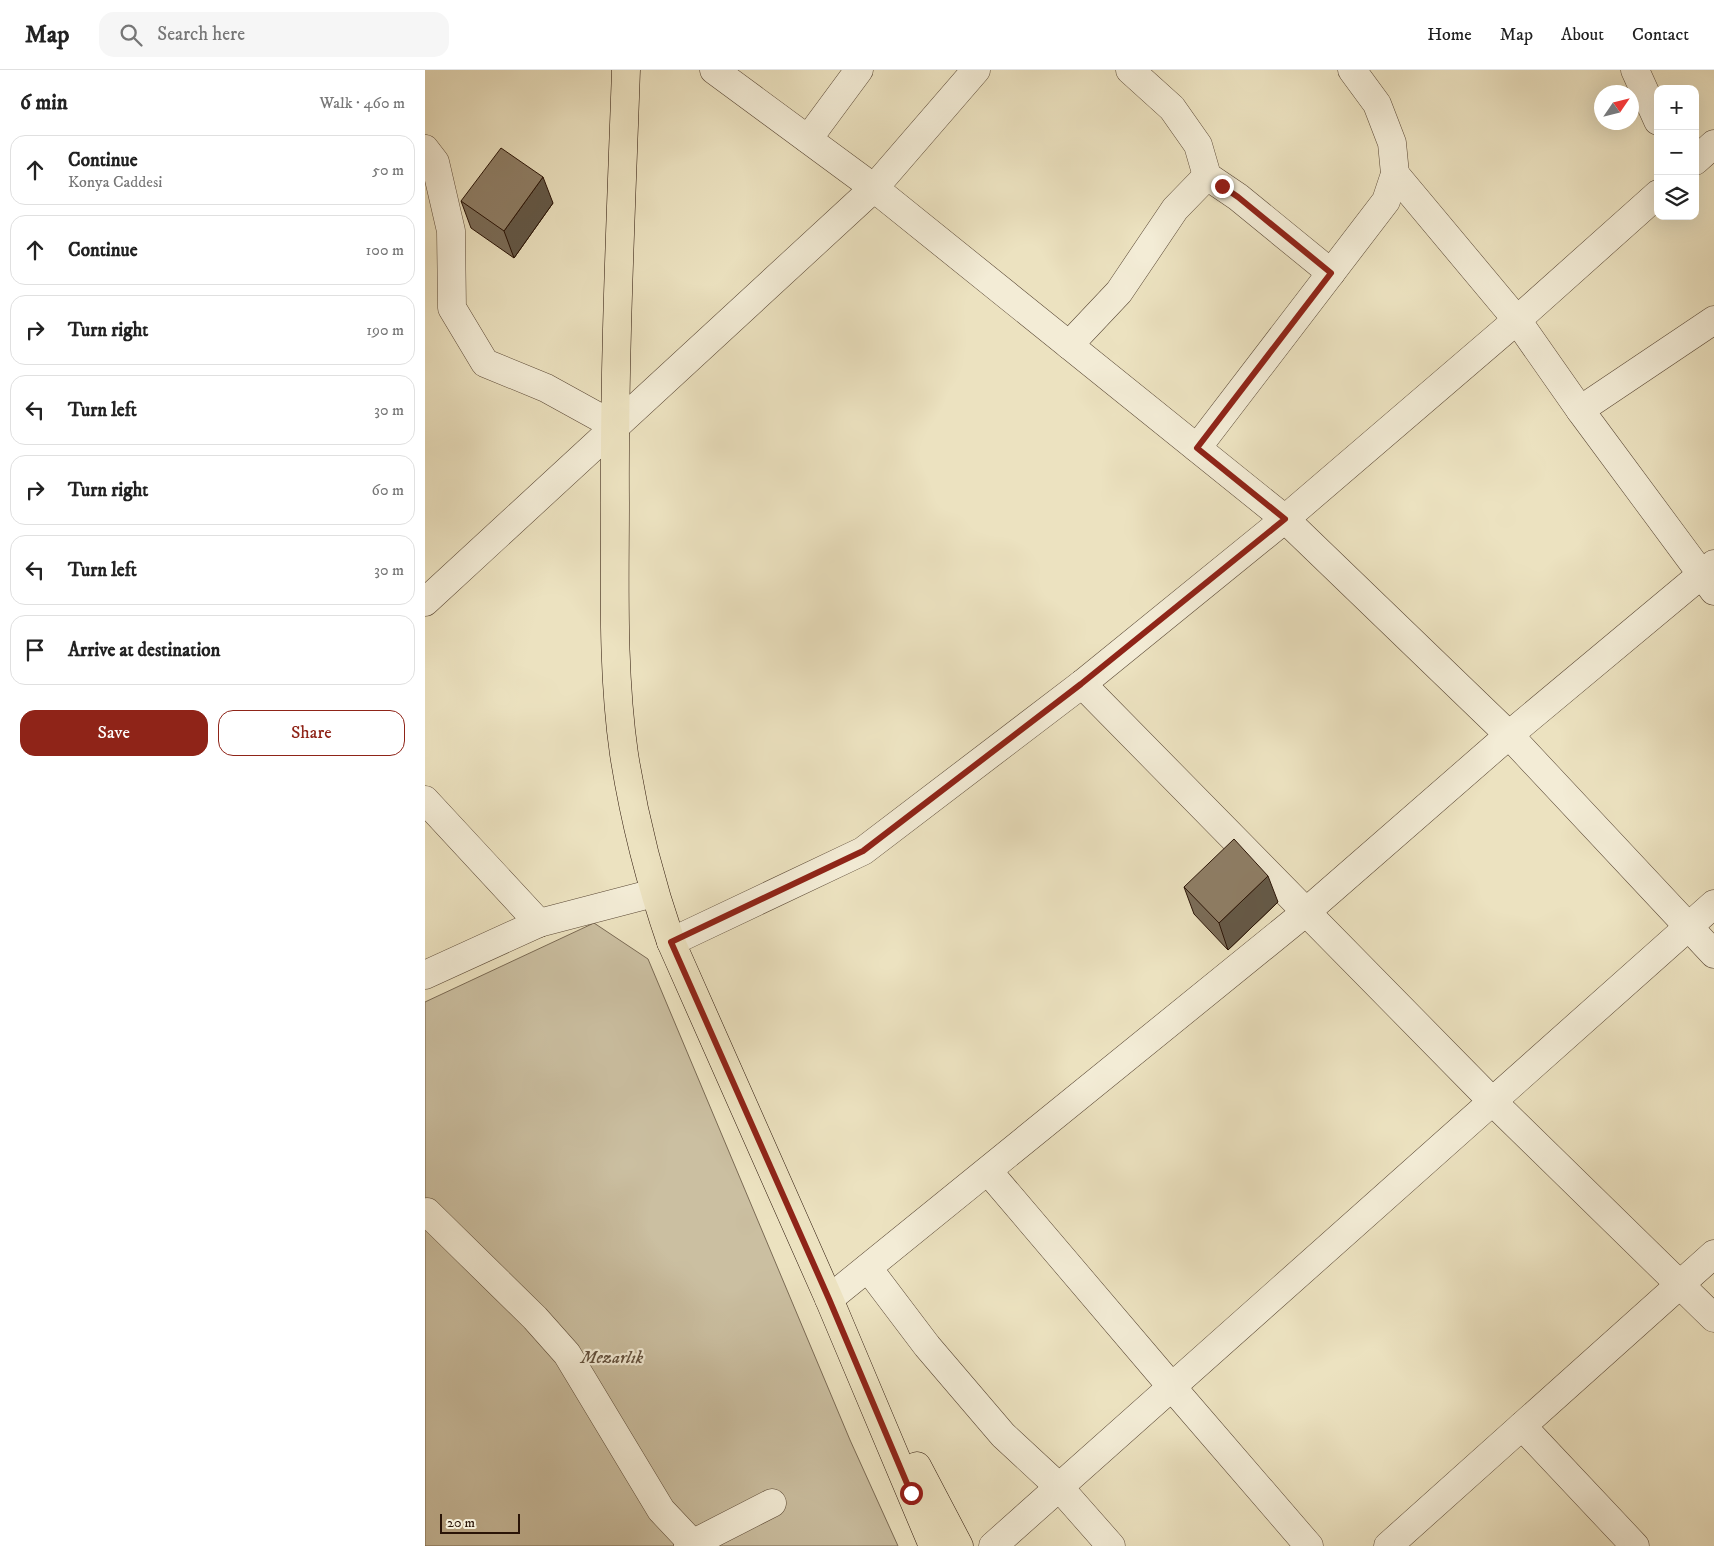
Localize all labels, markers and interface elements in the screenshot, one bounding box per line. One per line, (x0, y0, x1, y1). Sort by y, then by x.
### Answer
search box (99, 12, 449, 57)
text: Map (25, 20, 69, 50)
icon: search (117, 21, 145, 49)
text: Search here (157, 23, 245, 46)
text: Home (1427, 24, 1472, 46)
text: Map (1500, 24, 1533, 46)
text: About (1561, 24, 1604, 46)
text: Contact (1632, 24, 1689, 46)
north arrow (1594, 85, 1639, 130)
map controls (1654, 85, 1699, 220)
button: + (1654, 85, 1699, 130)
text: 6 min (20, 90, 68, 116)
text: Walk · 460 m (319, 93, 405, 113)
button: − (1654, 130, 1699, 175)
text: Continue (68, 149, 138, 172)
icon: ahead (21, 156, 49, 184)
text: 50 m (372, 160, 404, 180)
text: Konya Caddesi (68, 172, 162, 192)
route end (1211, 175, 1234, 198)
button: layers (1654, 175, 1699, 220)
icon: ahead (21, 236, 49, 264)
text: Continue (68, 239, 138, 262)
text: 100 m (366, 240, 404, 260)
icon: right (21, 316, 49, 344)
text: Turn right (68, 319, 148, 342)
text: 190 m (366, 320, 404, 340)
icon: left (21, 396, 49, 424)
text: Turn left (68, 399, 137, 422)
text: 30 m (374, 400, 404, 420)
icon: right (21, 476, 49, 504)
text: Turn right (68, 479, 148, 502)
text: 60 m (372, 480, 404, 500)
icon: left (21, 556, 49, 584)
text: Turn left (68, 559, 137, 582)
text: 30 m (374, 560, 404, 580)
icon: arrive (21, 636, 49, 664)
text: Arrive at destination (68, 639, 220, 662)
button: Save (20, 710, 208, 756)
button: Share (218, 710, 405, 756)
park label: Mezarlık (579, 1347, 644, 1369)
route start (900, 1482, 923, 1505)
scale bar (440, 1511, 520, 1534)
text: 20 m (447, 1514, 475, 1532)

